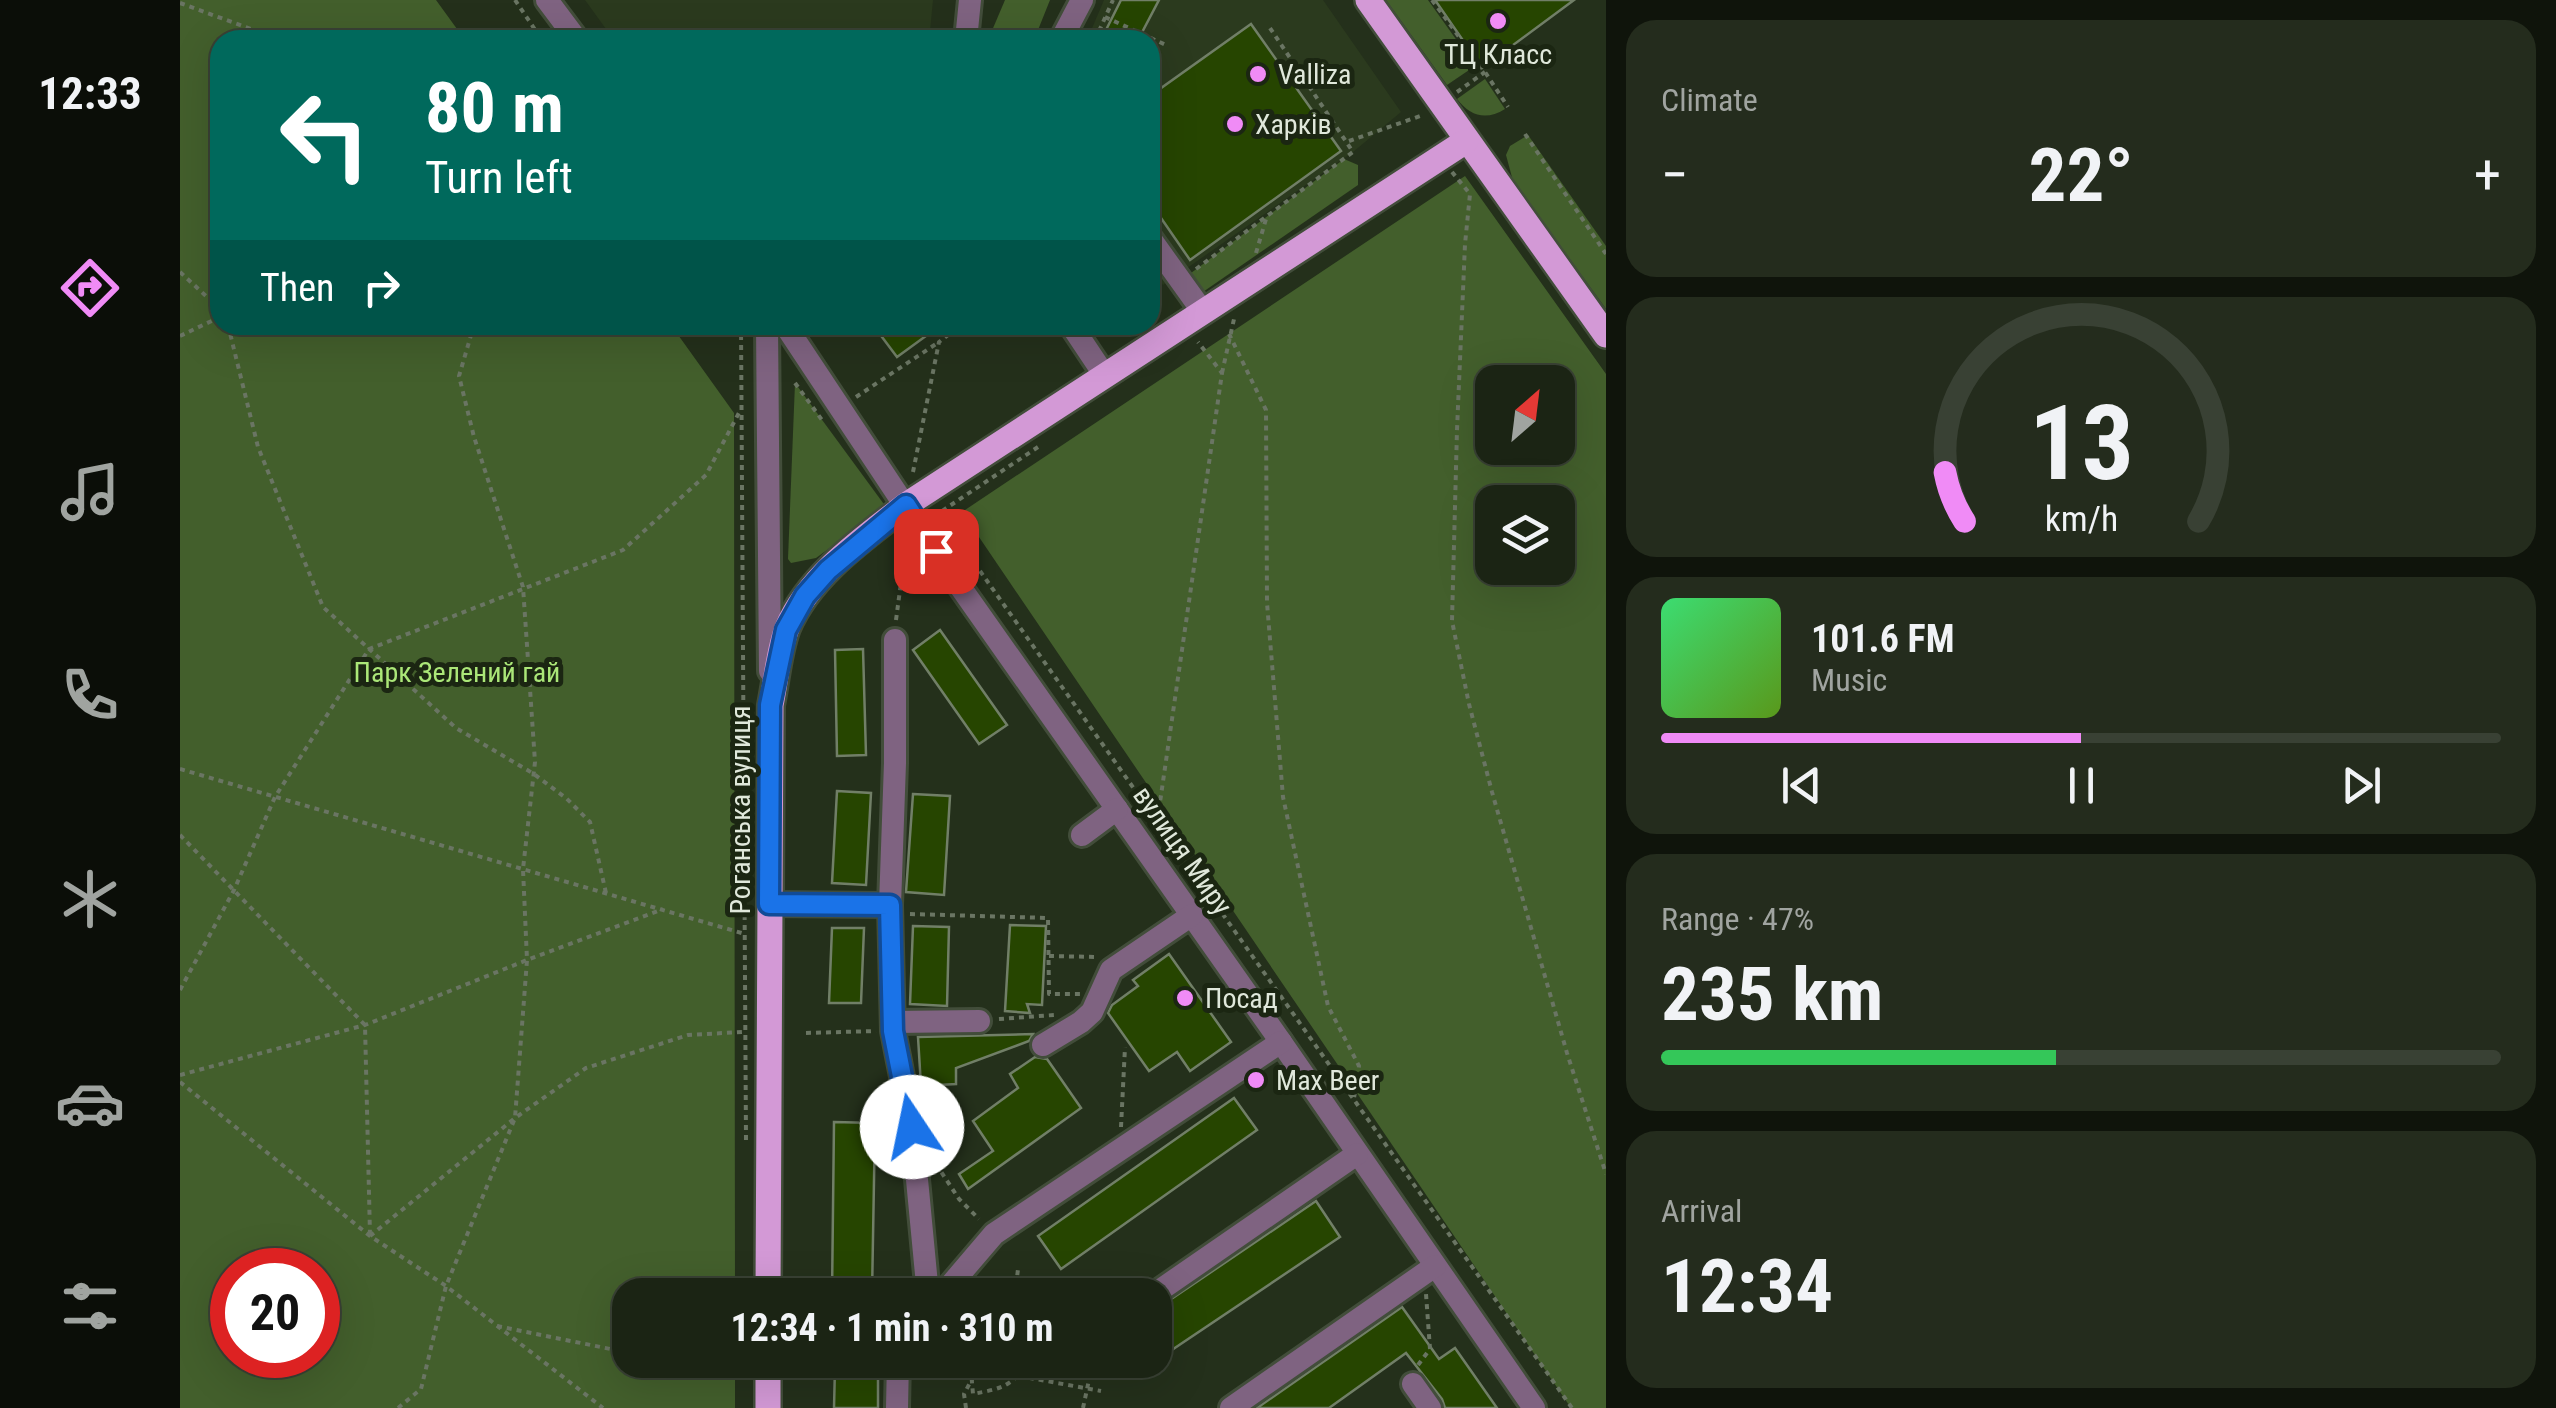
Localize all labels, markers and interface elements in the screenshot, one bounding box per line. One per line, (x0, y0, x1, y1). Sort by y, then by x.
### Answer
marker: ТЦ Класс (1487, 10, 1509, 32)
place label: ТЦ Класс (1444, 38, 1552, 71)
place label: Valliza (1278, 58, 1351, 91)
marker: Valliza (1247, 63, 1269, 85)
text: 12:33 (38, 67, 142, 120)
text: 80 m (425, 67, 564, 149)
icon: left (260, 70, 390, 200)
text: Climate (1661, 81, 1758, 119)
place label: Харків (1255, 108, 1332, 141)
marker: Харків (1224, 113, 1246, 135)
text: 22° (2029, 131, 2134, 219)
text: − (1661, 143, 1689, 207)
text: + (2474, 143, 2501, 207)
text: Turn left (425, 151, 573, 204)
icon: directions (55, 253, 125, 323)
icon: right (354, 260, 409, 315)
text: Then (260, 266, 334, 310)
north arrow (1475, 365, 1575, 465)
map controls (1475, 365, 1575, 585)
text: 13 (2028, 383, 2134, 504)
icon: music (55, 457, 125, 527)
button: layers (1475, 485, 1575, 585)
text: km/h (2044, 498, 2118, 540)
pin (894, 509, 979, 594)
icon: arrive (909, 524, 964, 579)
text: 101.6 FM (1811, 617, 1955, 661)
park label: Парк Зелений гай (354, 656, 560, 689)
icon: phone (55, 660, 125, 730)
text: Music (1811, 661, 1887, 699)
street label: Роганська вулиця (724, 705, 757, 915)
icon: previous (1774, 758, 1829, 813)
icon: pause (2054, 758, 2109, 813)
icon: next (2334, 758, 2389, 813)
street label: вулиця Миру (1126, 780, 1239, 921)
icon: climate (55, 864, 125, 934)
text: Range · 47% (1661, 900, 1814, 938)
text: 235 km (1661, 950, 1883, 1038)
place label: Посад (1205, 982, 1278, 1015)
marker: Посад (1174, 987, 1196, 1009)
place label: Max Beer (1276, 1064, 1379, 1097)
icon: car (55, 1068, 125, 1138)
marker: Max Beer (1245, 1069, 1267, 1091)
position arrow (860, 1075, 964, 1179)
text: Arrival (1661, 1192, 1742, 1230)
text: 12:34 (1661, 1242, 1833, 1330)
speed limit sign: 20 (210, 1248, 340, 1378)
icon: filters (55, 1271, 125, 1341)
text: 12:34 · 1 min · 310 m (731, 1306, 1053, 1350)

